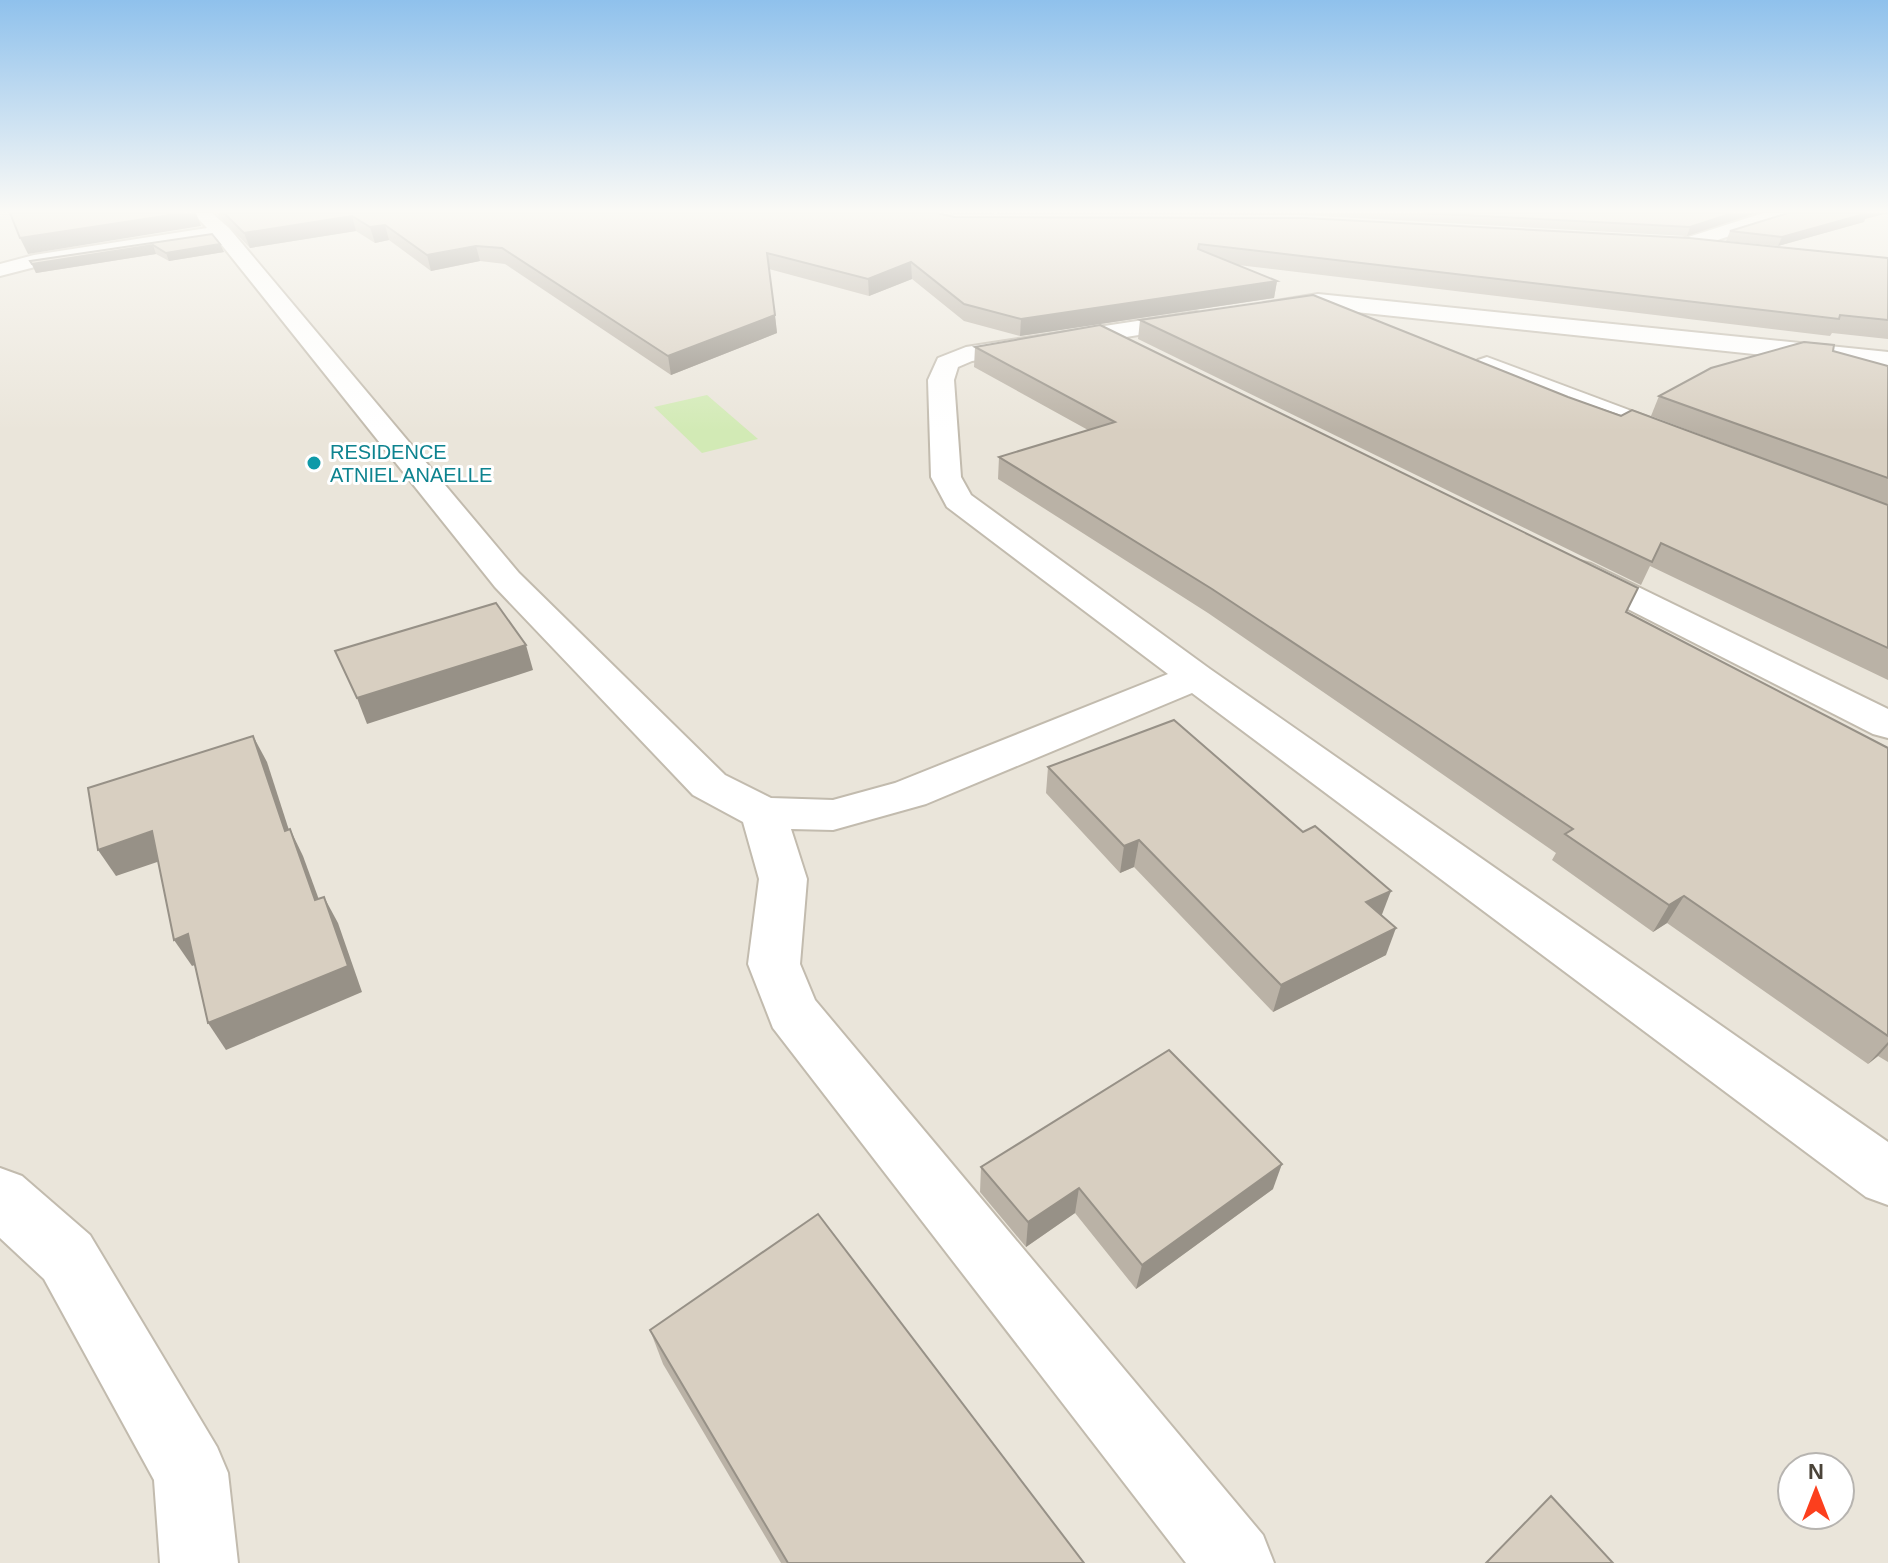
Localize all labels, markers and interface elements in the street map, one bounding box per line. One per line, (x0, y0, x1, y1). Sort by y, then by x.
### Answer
place label: RESIDENCE ATNIEL ANAELLE (330, 441, 492, 486)
marker: RESIDENCE ATNIEL ANAELLE (305, 454, 323, 472)
north arrow (1776, 1451, 1856, 1531)
text: N (1808, 1459, 1824, 1484)

